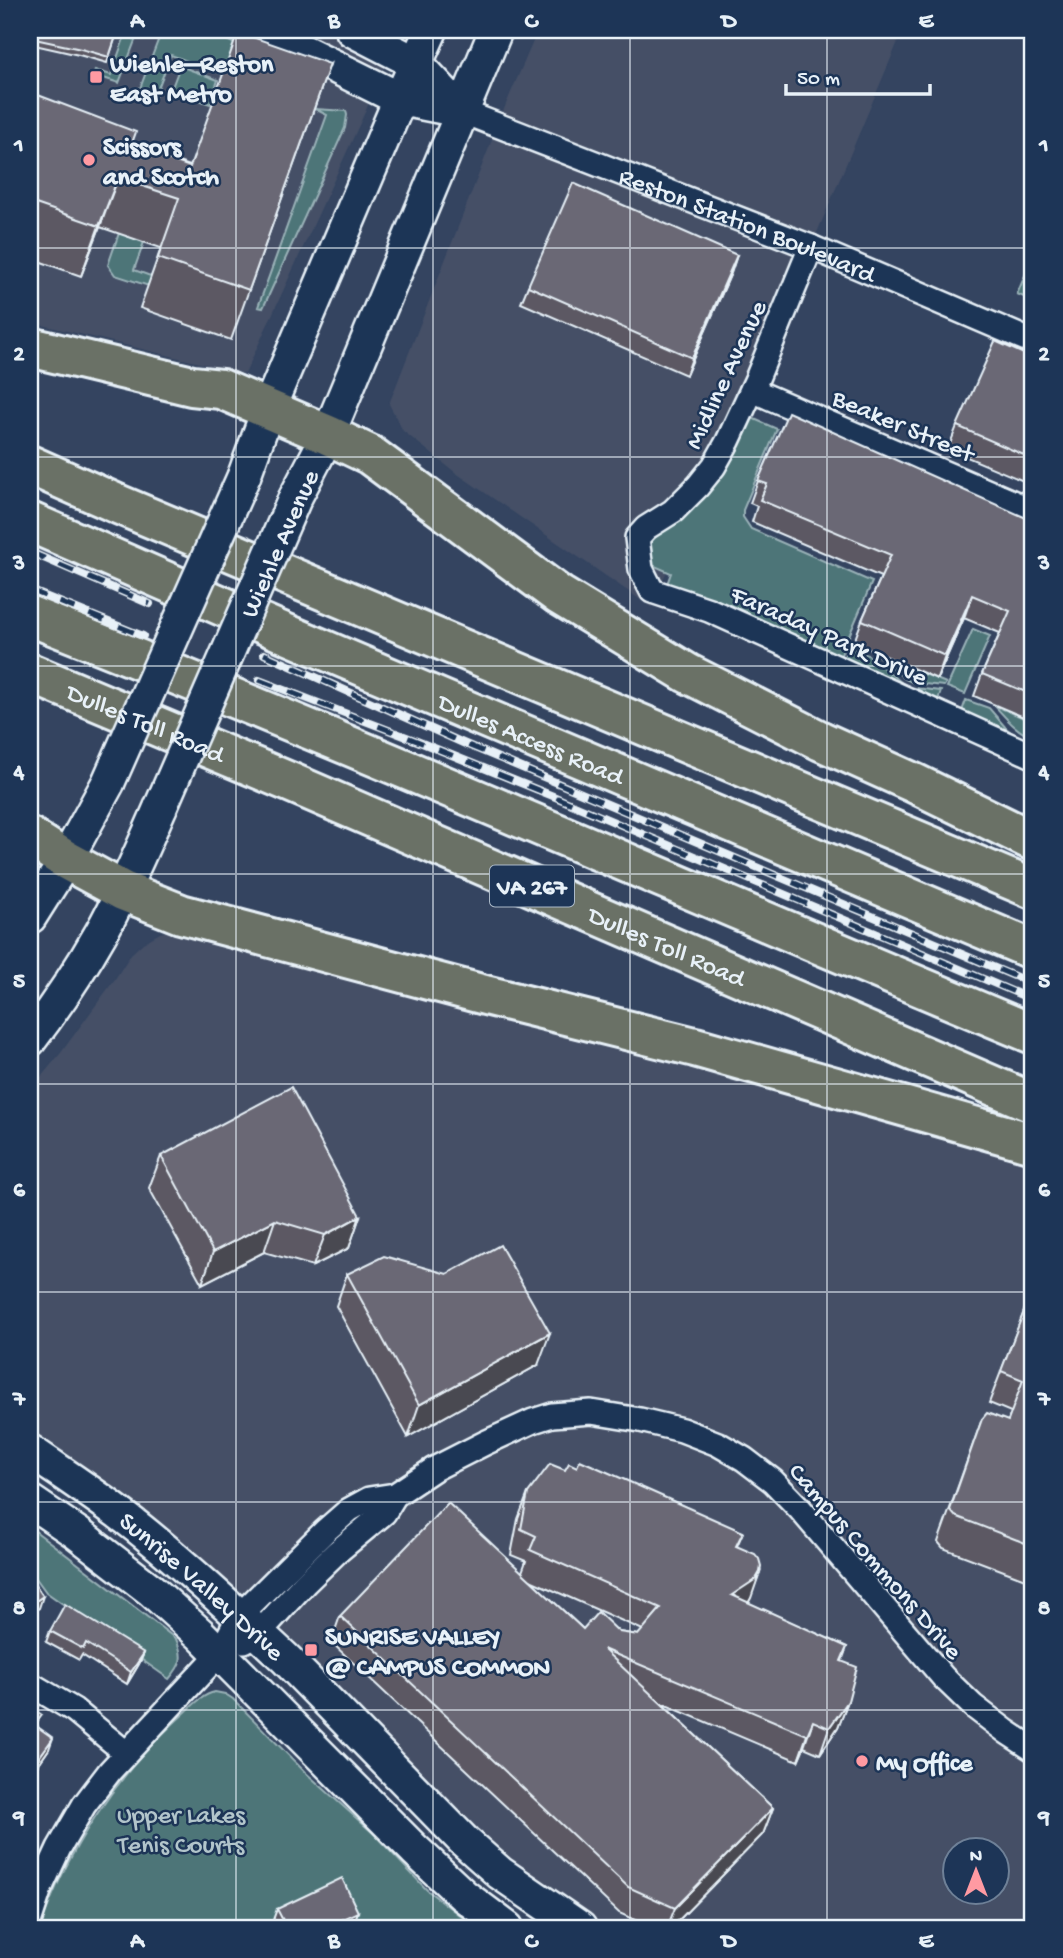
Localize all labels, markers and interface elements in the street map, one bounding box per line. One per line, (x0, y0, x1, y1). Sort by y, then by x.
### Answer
text: A (129, 9, 145, 36)
text: B (327, 9, 341, 36)
text: C (525, 9, 540, 36)
text: D (720, 9, 738, 36)
text: E (919, 9, 935, 36)
place label: Wiehle–Reston East Metro (109, 51, 274, 112)
scale bar (786, 52, 930, 96)
text: 50 m (797, 68, 840, 93)
marker: Wiehle–Reston East Metro (88, 69, 104, 85)
text: 1 (13, 133, 24, 160)
text: 1 (1038, 133, 1049, 160)
place label: Scissors and Scotch (102, 134, 219, 195)
marker: Scissors and Scotch (81, 152, 97, 168)
street label: Reston Station Boulevard (614, 163, 880, 293)
street label: Midline Avenue (680, 296, 776, 455)
text: 2 (13, 342, 25, 369)
text: 2 (1038, 342, 1050, 369)
street label: Beaker Street (826, 384, 980, 473)
street label: Wiehle Avenue (236, 466, 329, 624)
text: 3 (12, 551, 25, 578)
text: 3 (1037, 551, 1050, 578)
street label: Faraday Park Drive (724, 580, 932, 696)
street label: Dulles Toll Road (59, 678, 229, 773)
street label: Dulles Access Road (431, 688, 629, 795)
text: 4 (13, 760, 25, 787)
text: 4 (1038, 760, 1050, 787)
road number: VA 267 (490, 866, 574, 906)
street label: Dulles Toll Road (581, 901, 750, 997)
text: 5 (13, 969, 25, 996)
text: 5 (1038, 969, 1050, 996)
text: 6 (13, 1178, 26, 1205)
text: 6 (1038, 1178, 1051, 1205)
text: 7 (12, 1387, 26, 1414)
text: 7 (1037, 1387, 1051, 1414)
street label: Campus Commons Drive (780, 1458, 968, 1668)
street label: Sunrise Valley Drive (111, 1507, 289, 1670)
text: 8 (13, 1596, 26, 1623)
text: 8 (1038, 1596, 1051, 1623)
place label: SUNRISE VALLEY @ CAMPUS COMMON (325, 1624, 550, 1685)
marker: SUNRISE VALLEY @ CAMPUS COMMON (303, 1642, 319, 1658)
place label: My Office (876, 1750, 974, 1781)
marker: My Office (854, 1753, 870, 1769)
park label: Upper Lakes Tenis Courts (116, 1802, 246, 1863)
text: 9 (12, 1805, 25, 1832)
text: 9 (1037, 1805, 1050, 1832)
north arrow (940, 1836, 1010, 1906)
text: N (970, 1846, 982, 1869)
text: A (129, 1929, 145, 1956)
text: B (327, 1929, 341, 1956)
text: C (525, 1929, 540, 1956)
text: D (720, 1929, 738, 1956)
text: E (919, 1929, 935, 1956)

